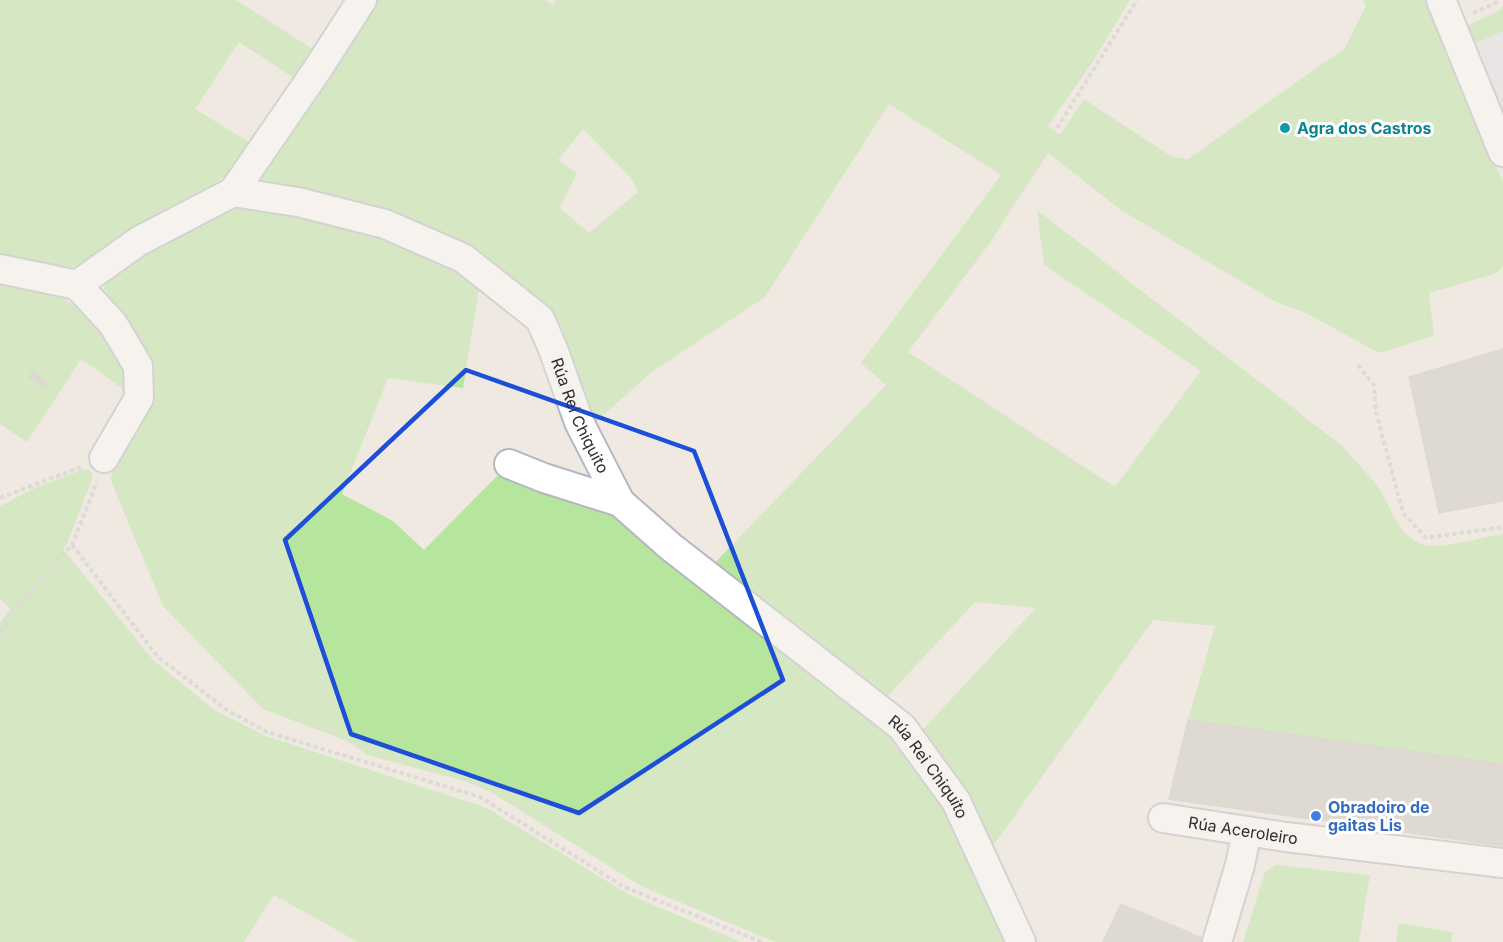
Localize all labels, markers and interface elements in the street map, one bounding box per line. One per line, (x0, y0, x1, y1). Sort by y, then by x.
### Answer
place label: Agra dos Castros (1297, 118, 1432, 138)
marker: Agra dos Castros (1278, 121, 1292, 135)
street label: Rúa Rei Chiquito (547, 355, 614, 477)
street label: Rúa Rei Chiquito (885, 710, 973, 821)
place label: Obradoiro de gaitas Lis (1328, 797, 1430, 835)
marker: Obradoiro de gaitas Lis (1309, 809, 1323, 823)
street label: Rúa Aceroleiro (1187, 812, 1299, 848)

